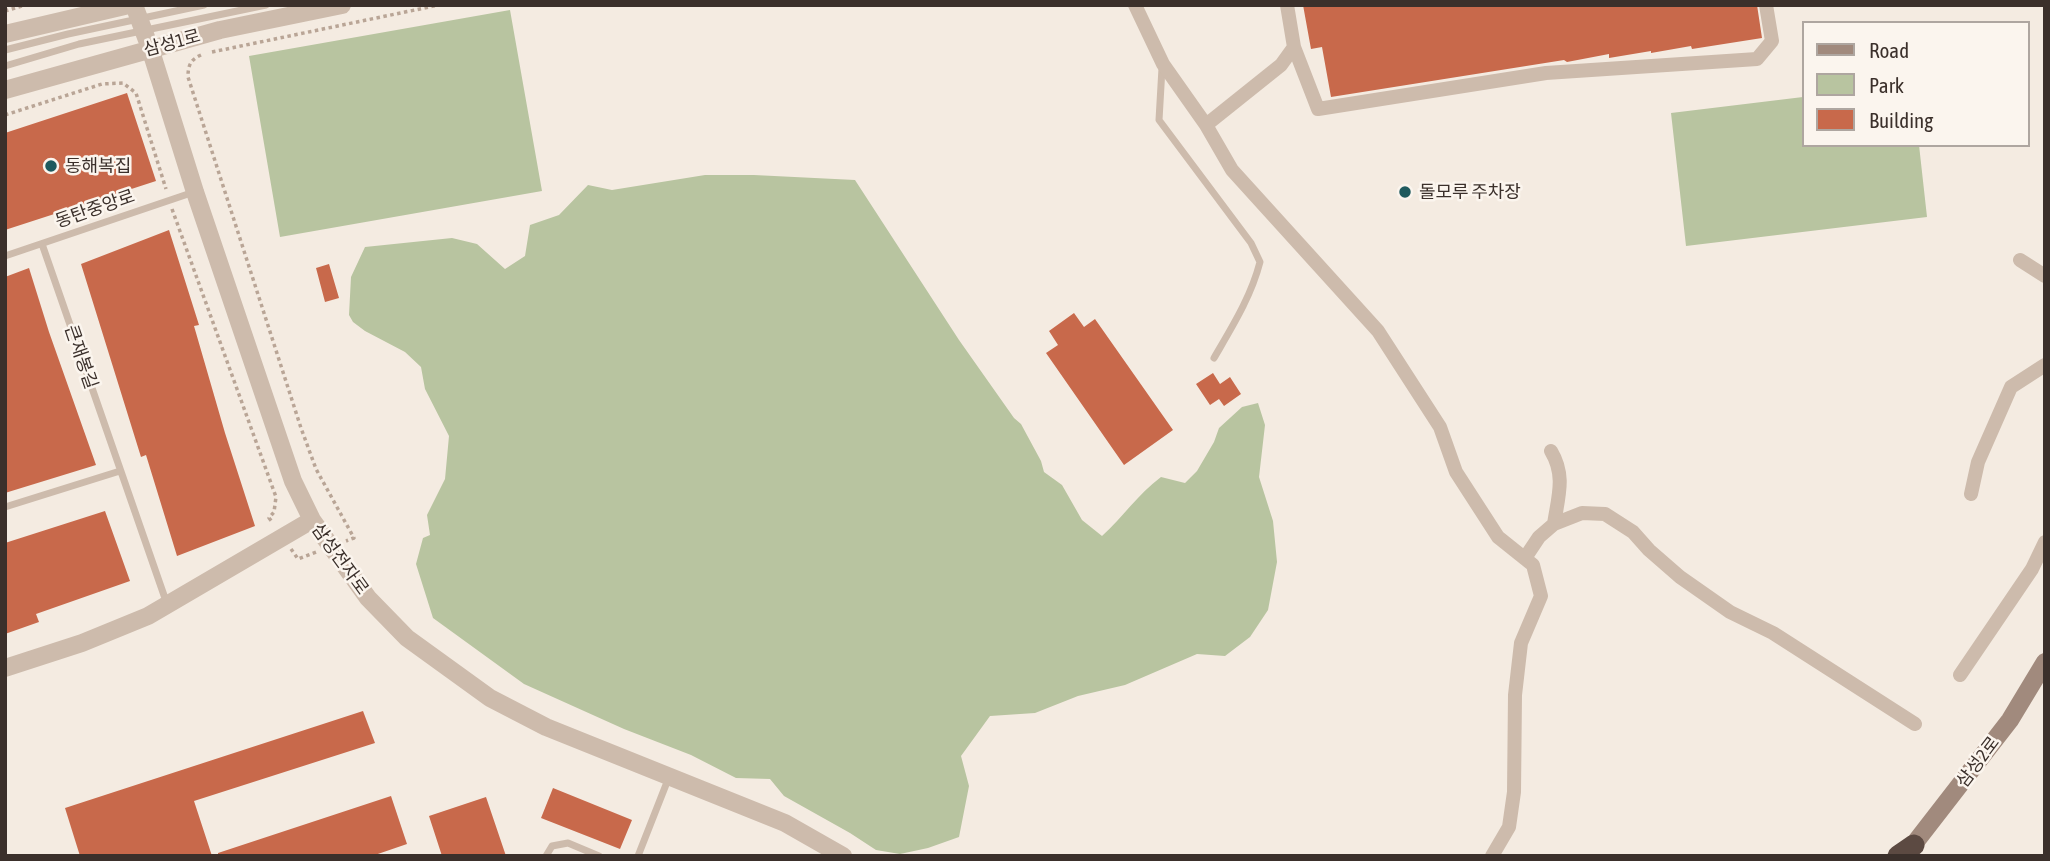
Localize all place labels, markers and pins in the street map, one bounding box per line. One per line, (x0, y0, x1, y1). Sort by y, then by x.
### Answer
place label: 동해복집 (65, 155, 131, 177)
marker: 동해복집 (43, 158, 59, 174)
place label: 돌모루 주차장 (1419, 181, 1521, 203)
marker: 돌모루 주차장 (1397, 184, 1413, 200)

